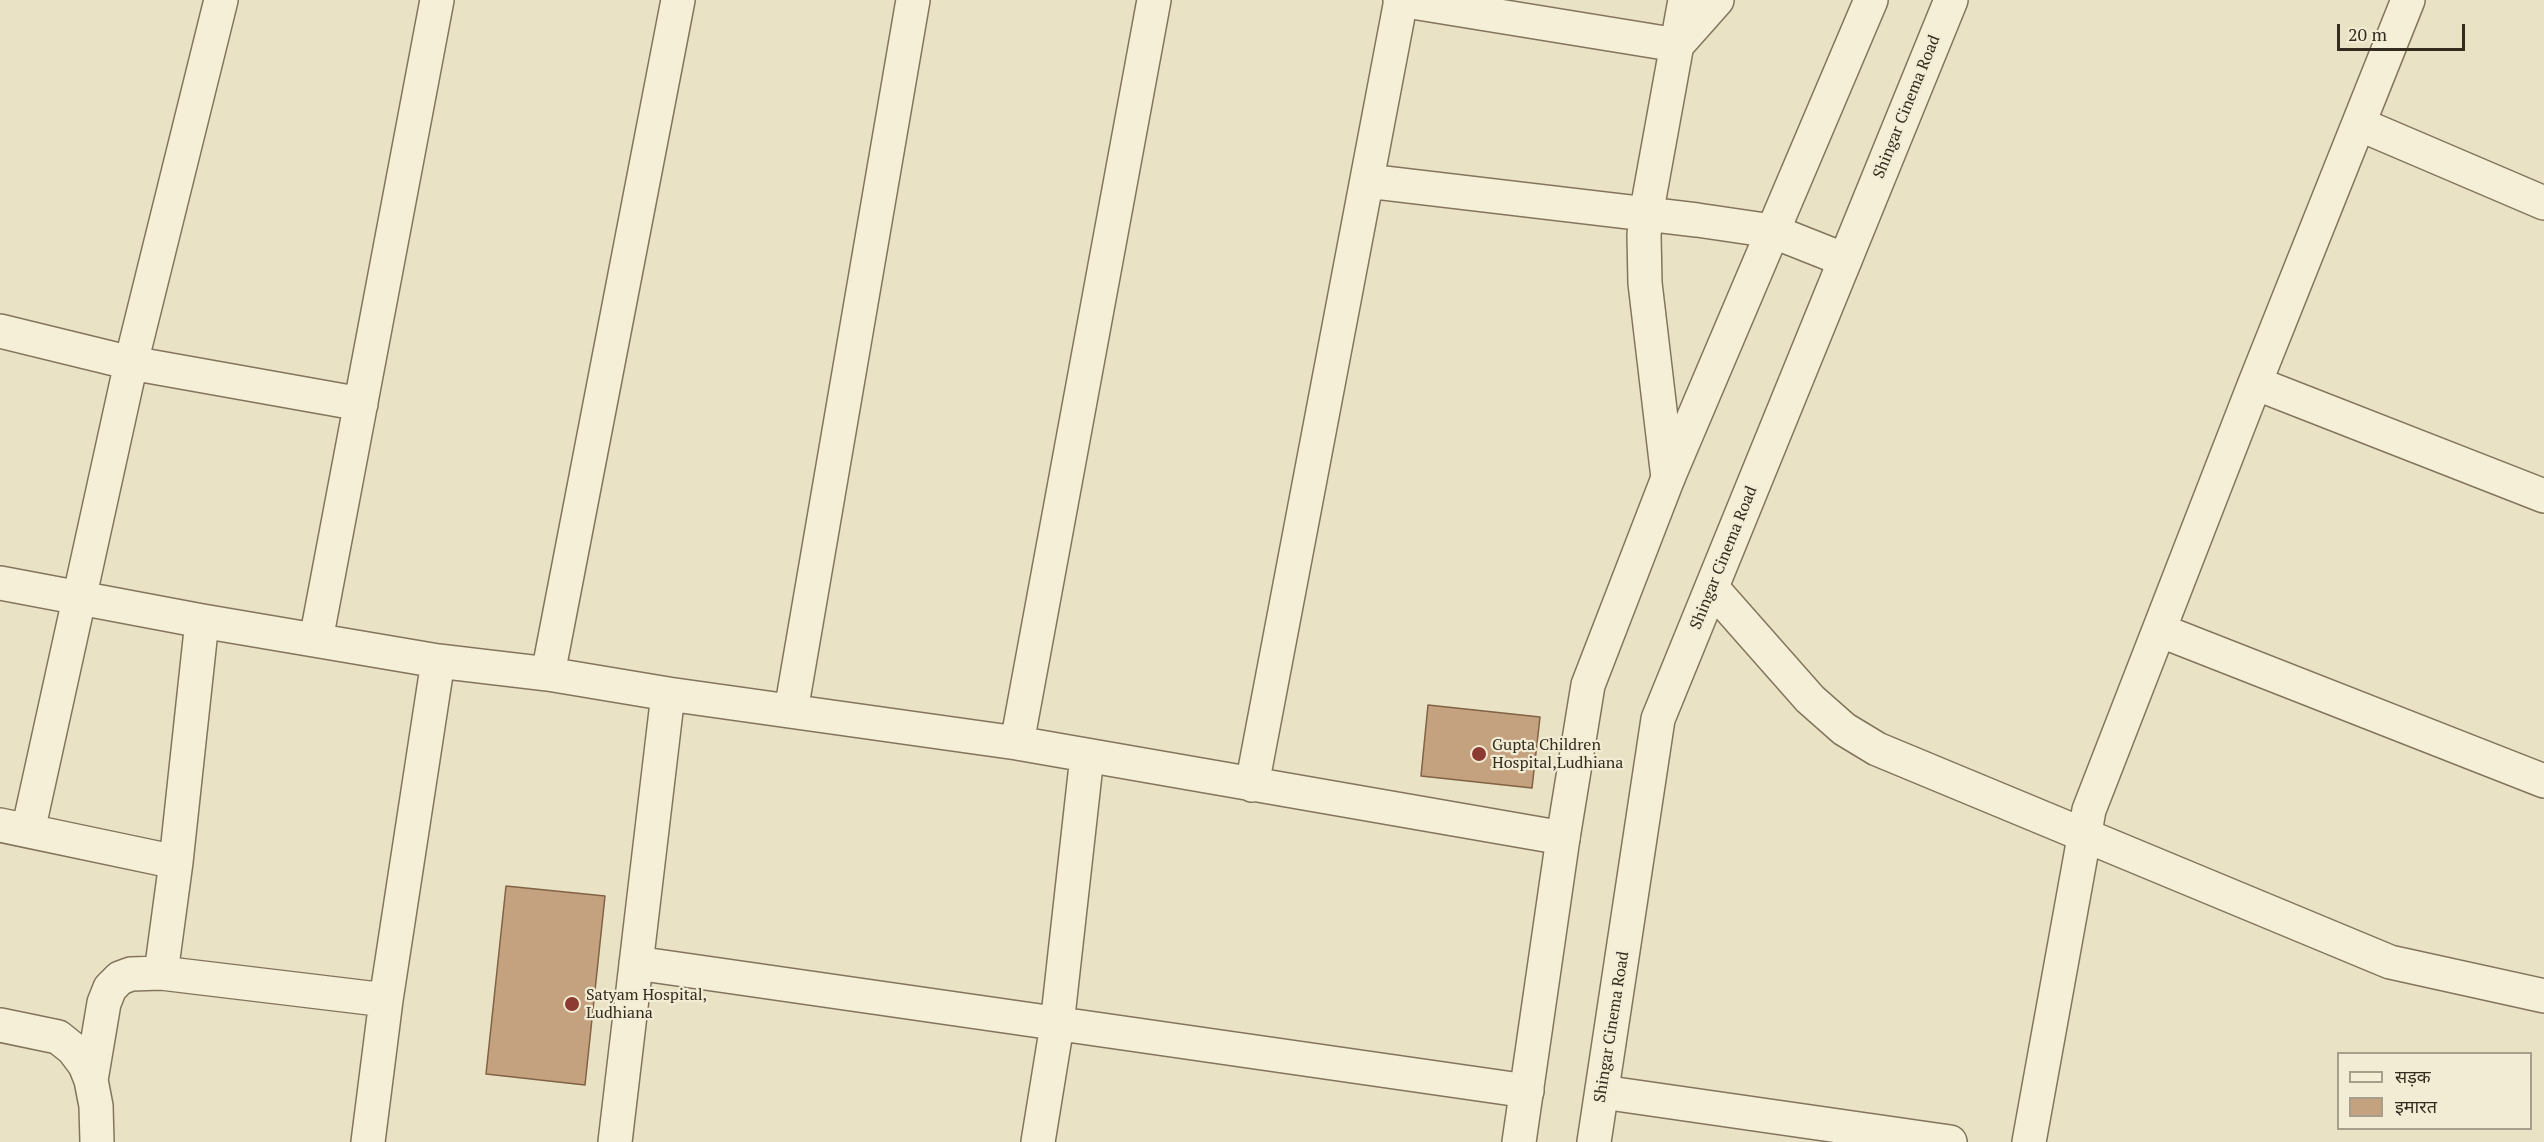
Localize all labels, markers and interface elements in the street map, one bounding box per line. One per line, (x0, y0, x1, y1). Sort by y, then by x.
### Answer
scale bar (2340, 12, 2468, 50)
text: 20 m (2348, 22, 2387, 46)
street label: Shingar Cinema Road (1869, 32, 1945, 182)
street label: Shingar Cinema Road (1686, 483, 1762, 633)
place label: Gupta Children Hospital,Ludhiana (1492, 735, 1623, 773)
marker: Gupta Children Hospital,Ludhiana (1470, 745, 1488, 763)
street label: Shingar Cinema Road (1591, 950, 1633, 1104)
place label: Satyam Hospital, Ludhiana (586, 985, 707, 1023)
marker: Satyam Hospital, Ludhiana (563, 995, 581, 1013)
legend (2337, 1052, 2532, 1130)
text: सड़क (2395, 1064, 2431, 1088)
text: इमारत (2395, 1094, 2437, 1118)

